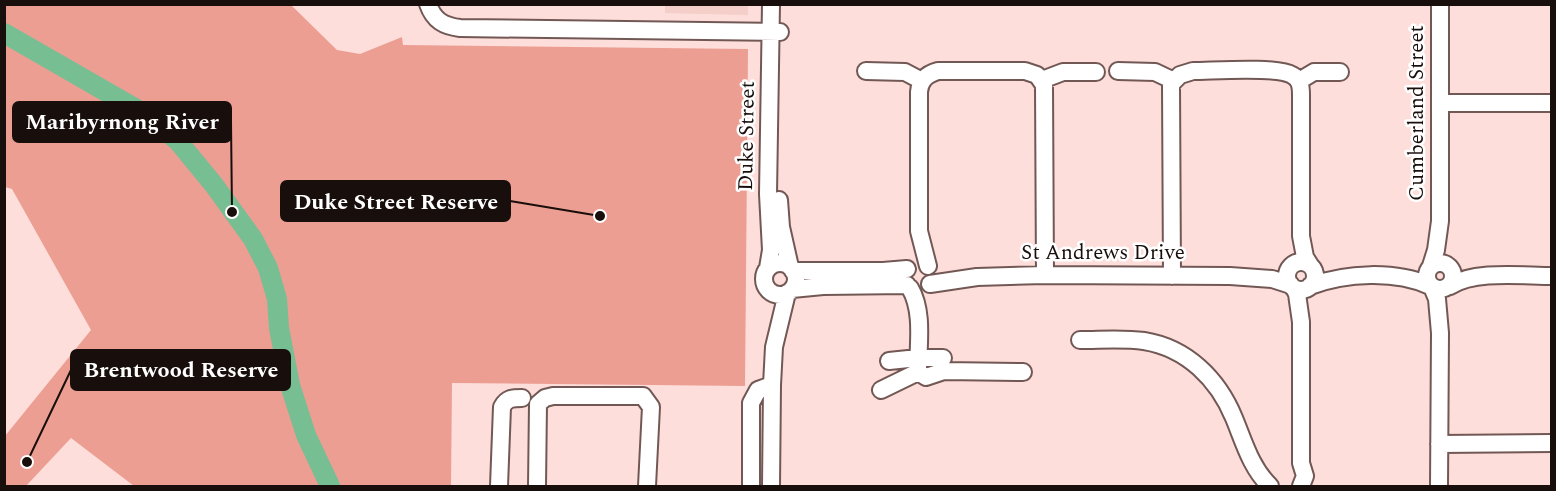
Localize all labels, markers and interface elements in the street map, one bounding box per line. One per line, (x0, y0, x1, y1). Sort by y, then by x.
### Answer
street label: Cumberland Street (1401, 25, 1433, 201)
street label: Duke Street (730, 81, 764, 191)
callout: Maribyrnong River (13, 102, 231, 142)
text: Maribyrnong River (25, 106, 219, 139)
callout: Duke Street Reserve (281, 181, 510, 221)
text: Duke Street Reserve (294, 186, 498, 219)
street label: St Andrews Drive (1021, 237, 1185, 269)
callout: Brentwood Reserve (71, 350, 290, 390)
text: Brentwood Reserve (84, 354, 279, 387)

